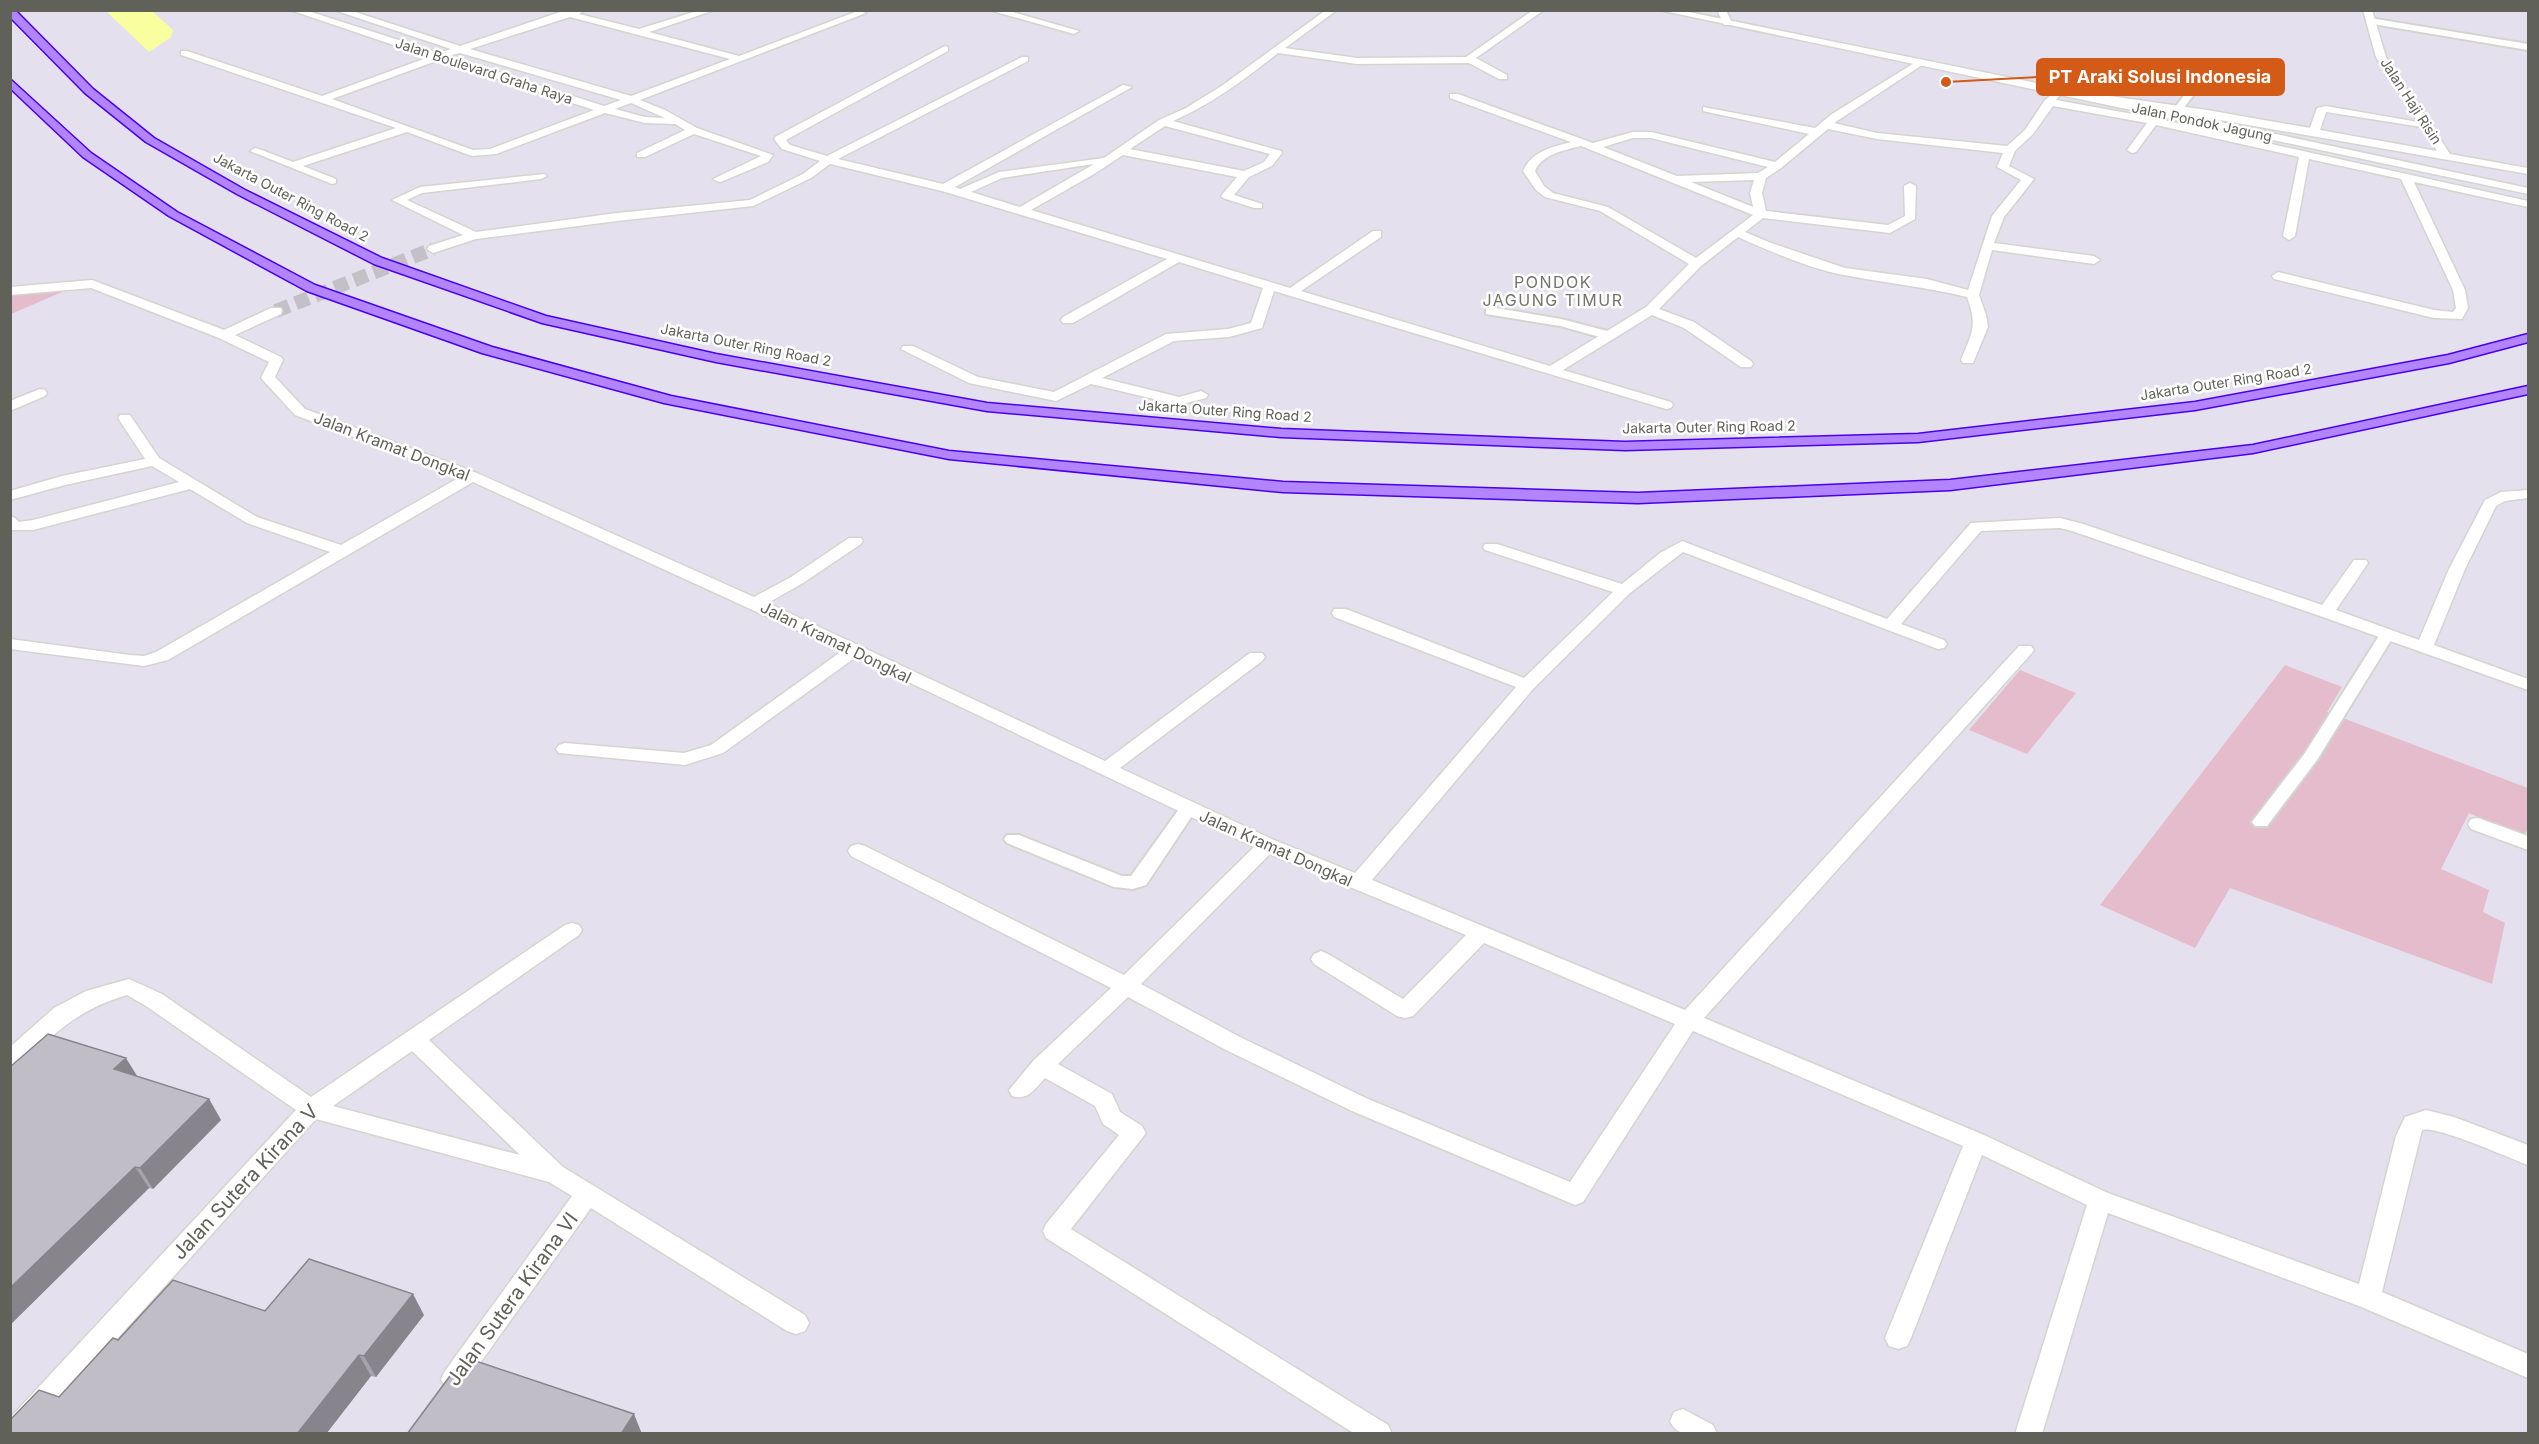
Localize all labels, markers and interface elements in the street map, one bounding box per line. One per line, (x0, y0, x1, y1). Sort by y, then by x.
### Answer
street label: Jalan Boulevard Graha Raya (393, 34, 575, 107)
street label: Jalan Haji Risin (2377, 54, 2446, 147)
callout: PT Araki Solusi Indonesia (2037, 59, 2284, 95)
text: PT Araki Solusi Indonesia (2049, 66, 2271, 87)
street label: Jalan Pondok Jagung (2130, 98, 2274, 145)
street label: Jakarta Outer Ring Road 2 (211, 148, 372, 245)
district label: PONDOK JAGUNG TIMUR (1483, 272, 1623, 310)
street label: Jakarta Outer Ring Road 2 (659, 320, 833, 369)
street label: Jakarta Outer Ring Road 2 (2139, 360, 2313, 403)
street label: Jakarta Outer Ring Road 2 (1138, 396, 1312, 425)
street label: Jalan Kramat Dongkal (311, 407, 473, 485)
street label: Jakarta Outer Ring Road 2 (1622, 416, 1796, 437)
street label: Jalan Kramat Dongkal (757, 597, 915, 687)
street label: Jalan Kramat Dongkal (1196, 805, 1356, 891)
street label: Jalan Sutera Kirana V (167, 1099, 323, 1264)
street label: Jalan Sutera Kirana VI (441, 1208, 583, 1390)

